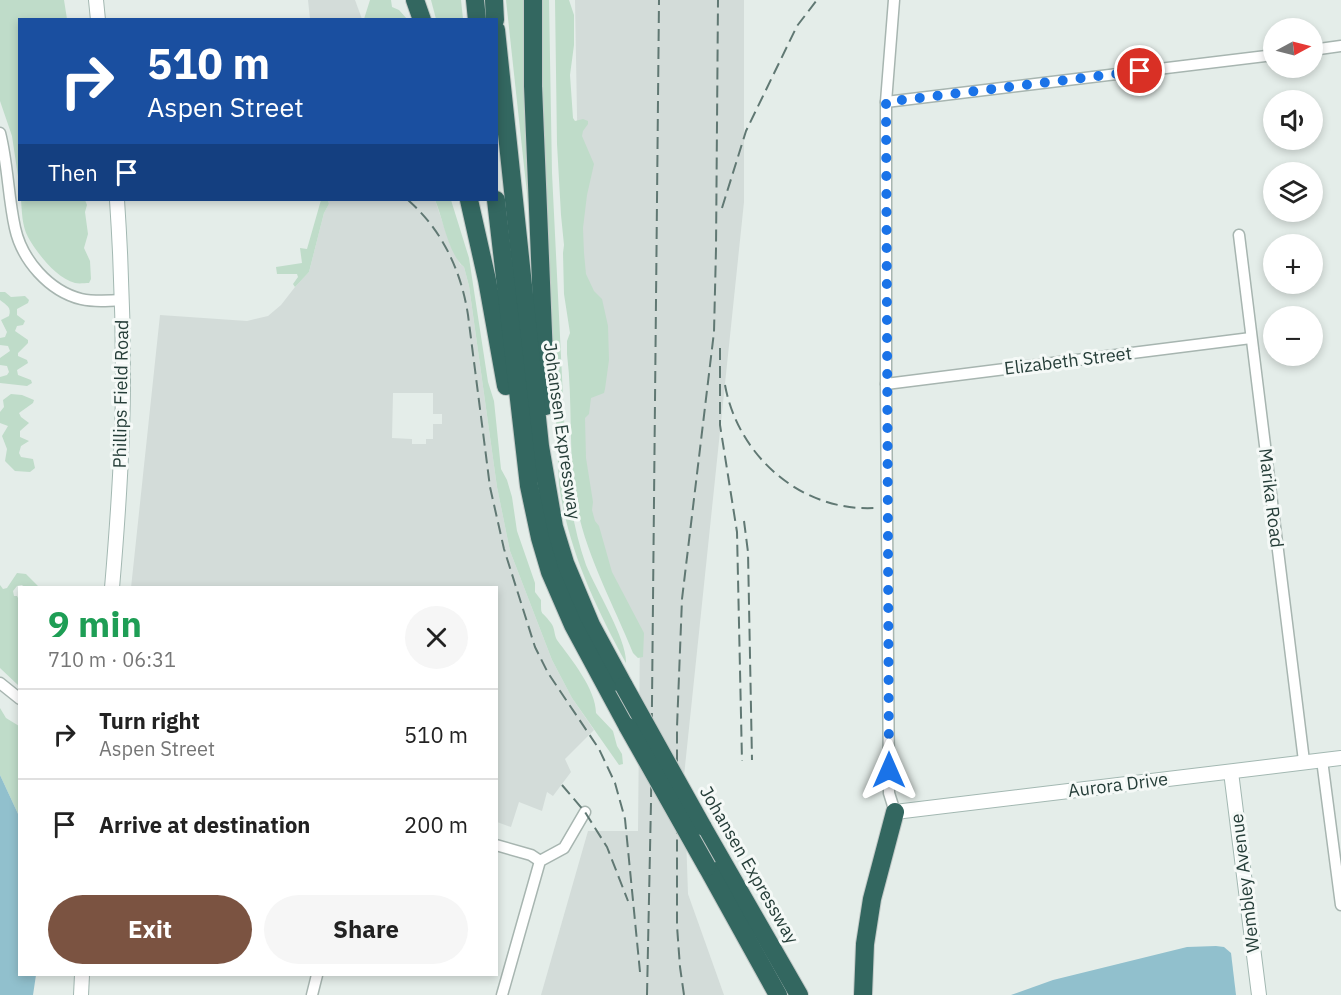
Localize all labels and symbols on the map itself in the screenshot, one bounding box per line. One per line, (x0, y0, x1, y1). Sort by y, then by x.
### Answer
north arrow (1263, 18, 1323, 78)
pin (1114, 45, 1165, 96)
street label: Phillips Field Road (108, 319, 133, 469)
street label: Johansen Expressway (539, 341, 586, 521)
street label: Elizabeth Street (1003, 341, 1133, 380)
street label: Marika Road (1254, 447, 1289, 549)
position arrow (857, 738, 921, 802)
street label: Aurora Drive (1067, 767, 1169, 802)
street label: Johansen Expressway (695, 782, 804, 948)
street label: Wembley Avenue (1225, 812, 1264, 954)

